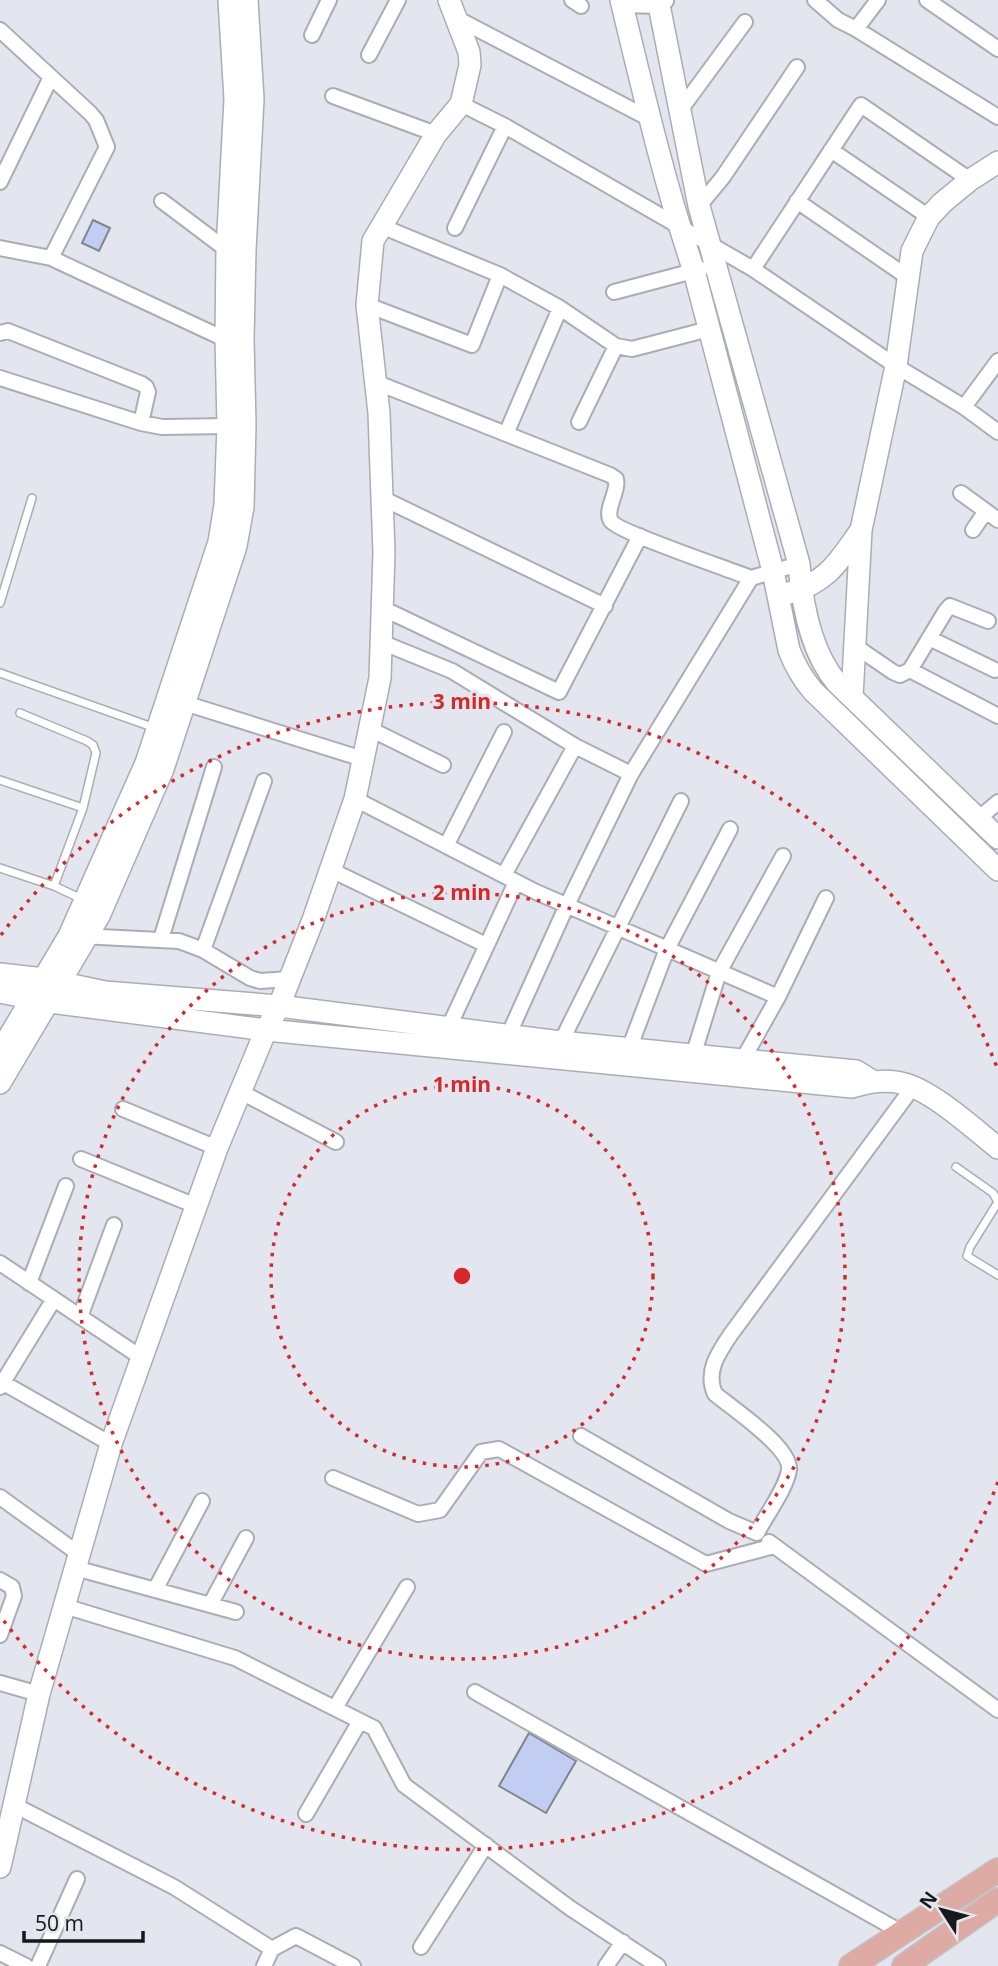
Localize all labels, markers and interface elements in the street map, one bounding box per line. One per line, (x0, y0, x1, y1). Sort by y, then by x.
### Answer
text: 3 min (433, 687, 491, 715)
text: 2 min (433, 878, 491, 906)
text: 1 min (433, 1070, 491, 1098)
centre of rings (450, 1264, 474, 1288)
north arrow (907, 1875, 977, 1945)
text: N (913, 1886, 943, 1914)
scale bar (24, 1899, 144, 1943)
text: 50 m (35, 1909, 84, 1937)

